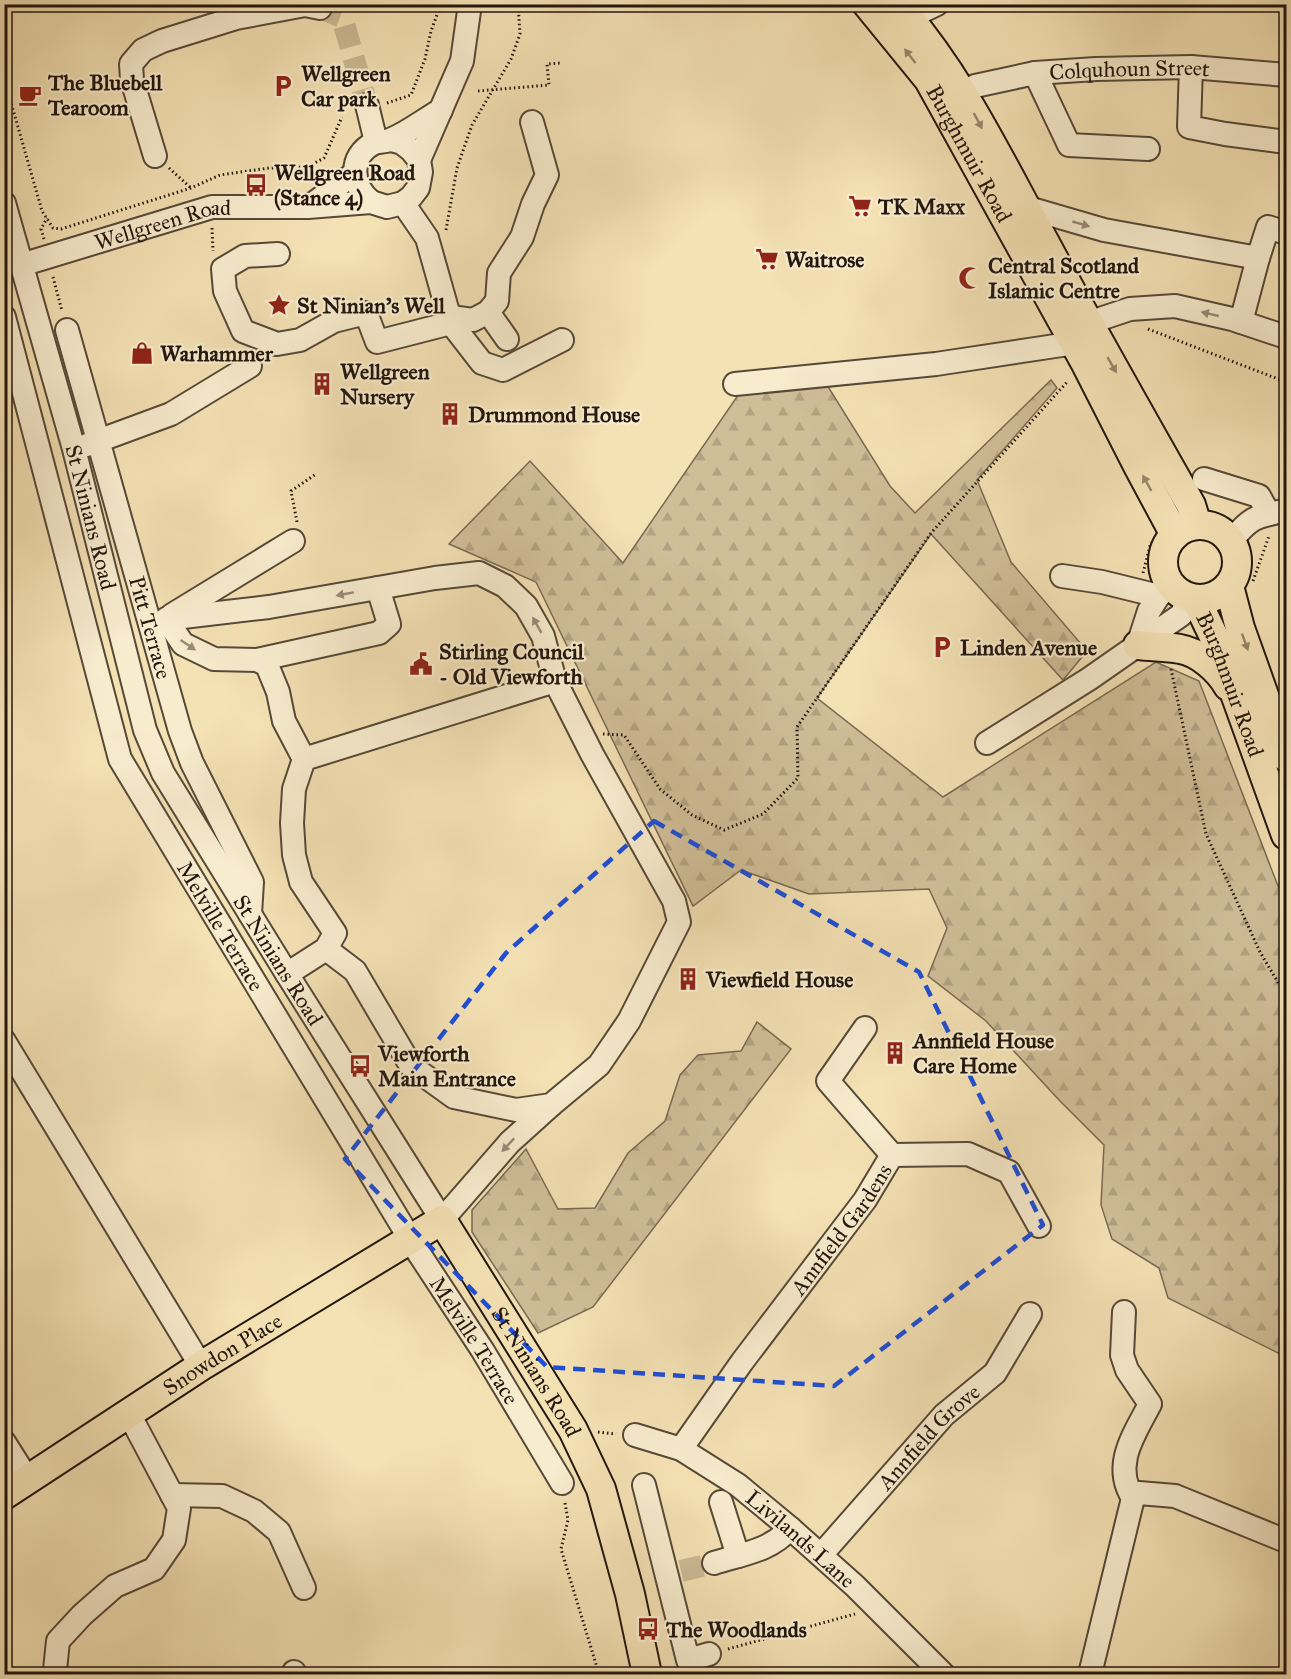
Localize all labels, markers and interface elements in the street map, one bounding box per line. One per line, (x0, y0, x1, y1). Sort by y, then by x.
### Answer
one-way arrow (904, 49, 916, 64)
street label: Colquhoun Street (1048, 53, 1211, 86)
place label: Wellgreen Car park (301, 60, 391, 112)
place label: The Bluebell Tearoom (47, 69, 163, 121)
parking icon: Wellgreen Car park (270, 73, 296, 99)
street label: Burghmuir Road (921, 80, 1018, 227)
cafe icon: The Bluebell Tearoom (17, 82, 43, 108)
one-way arrow (973, 112, 983, 129)
place label: Wellgreen Road (Stance 4) (274, 159, 416, 211)
bus stop icon: Wellgreen Road (Stance 4) (243, 172, 269, 198)
supermarket icon: TK Maxx (847, 193, 873, 219)
place label: TK Maxx (877, 193, 965, 220)
street label: Wellgreen Road (91, 194, 231, 255)
one-way arrow (1072, 219, 1091, 229)
supermarket icon: Waitrose (754, 246, 780, 272)
place label: Waitrose (785, 246, 864, 273)
place label: Central Scotland Islamic Centre (988, 252, 1140, 304)
mosque icon: Central Scotland Islamic Centre (957, 265, 983, 291)
place icon: St Ninian's Well (266, 292, 292, 318)
place label: St Ninian's Well (297, 292, 446, 319)
one-way arrow (1201, 308, 1220, 318)
shop icon: Warhammer (129, 340, 155, 366)
place label: Warhammer (160, 340, 274, 367)
one-way arrow (1107, 357, 1117, 374)
place label: Wellgreen Nursery (340, 358, 430, 410)
building icon: Wellgreen Nursery (309, 371, 335, 397)
building icon: Drummond House (437, 401, 463, 427)
place label: Drummond House (468, 401, 640, 428)
street label: St Ninians Road (60, 442, 123, 592)
one-way arrow (1142, 475, 1152, 492)
street label: Pitt Terrace (123, 573, 178, 682)
one-way arrow (335, 590, 354, 599)
street label: Burghmuir Road (1190, 607, 1270, 760)
one-way arrow (532, 617, 542, 634)
one-way arrow (1240, 633, 1250, 651)
parking icon: Linden Avenue (929, 634, 955, 660)
place label: Linden Avenue (960, 634, 1097, 661)
place label: Stirling Council - Old Viewforth (439, 638, 585, 690)
one-way arrow (179, 639, 196, 650)
public building icon: Stirling Council - Old Viewforth (408, 651, 434, 677)
street label: Melville Terrace (171, 856, 270, 996)
street label: St Ninians Road (228, 890, 329, 1030)
building icon: Viewfield House (675, 966, 701, 992)
place label: Viewfield House (705, 966, 853, 993)
place label: Annfield House Care Home (911, 1027, 1054, 1079)
place label: Viewforth Main Entrance (377, 1040, 516, 1092)
building icon: Annfield House Care Home (882, 1040, 908, 1066)
bus stop icon: Viewforth Main Entrance (347, 1053, 373, 1079)
one-way arrow (502, 1138, 516, 1152)
street label: Annfield Gardens (784, 1158, 897, 1301)
street label: Melville Terrace (424, 1271, 525, 1409)
street label: St Ninians Road (486, 1301, 588, 1441)
street label: Snowdon Place (158, 1307, 287, 1401)
street label: Annfield Grove (871, 1378, 985, 1496)
street label: Livilands Lane (740, 1484, 861, 1593)
bus stop icon: The Woodlands (635, 1616, 661, 1642)
place label: The Woodlands (665, 1616, 807, 1643)

